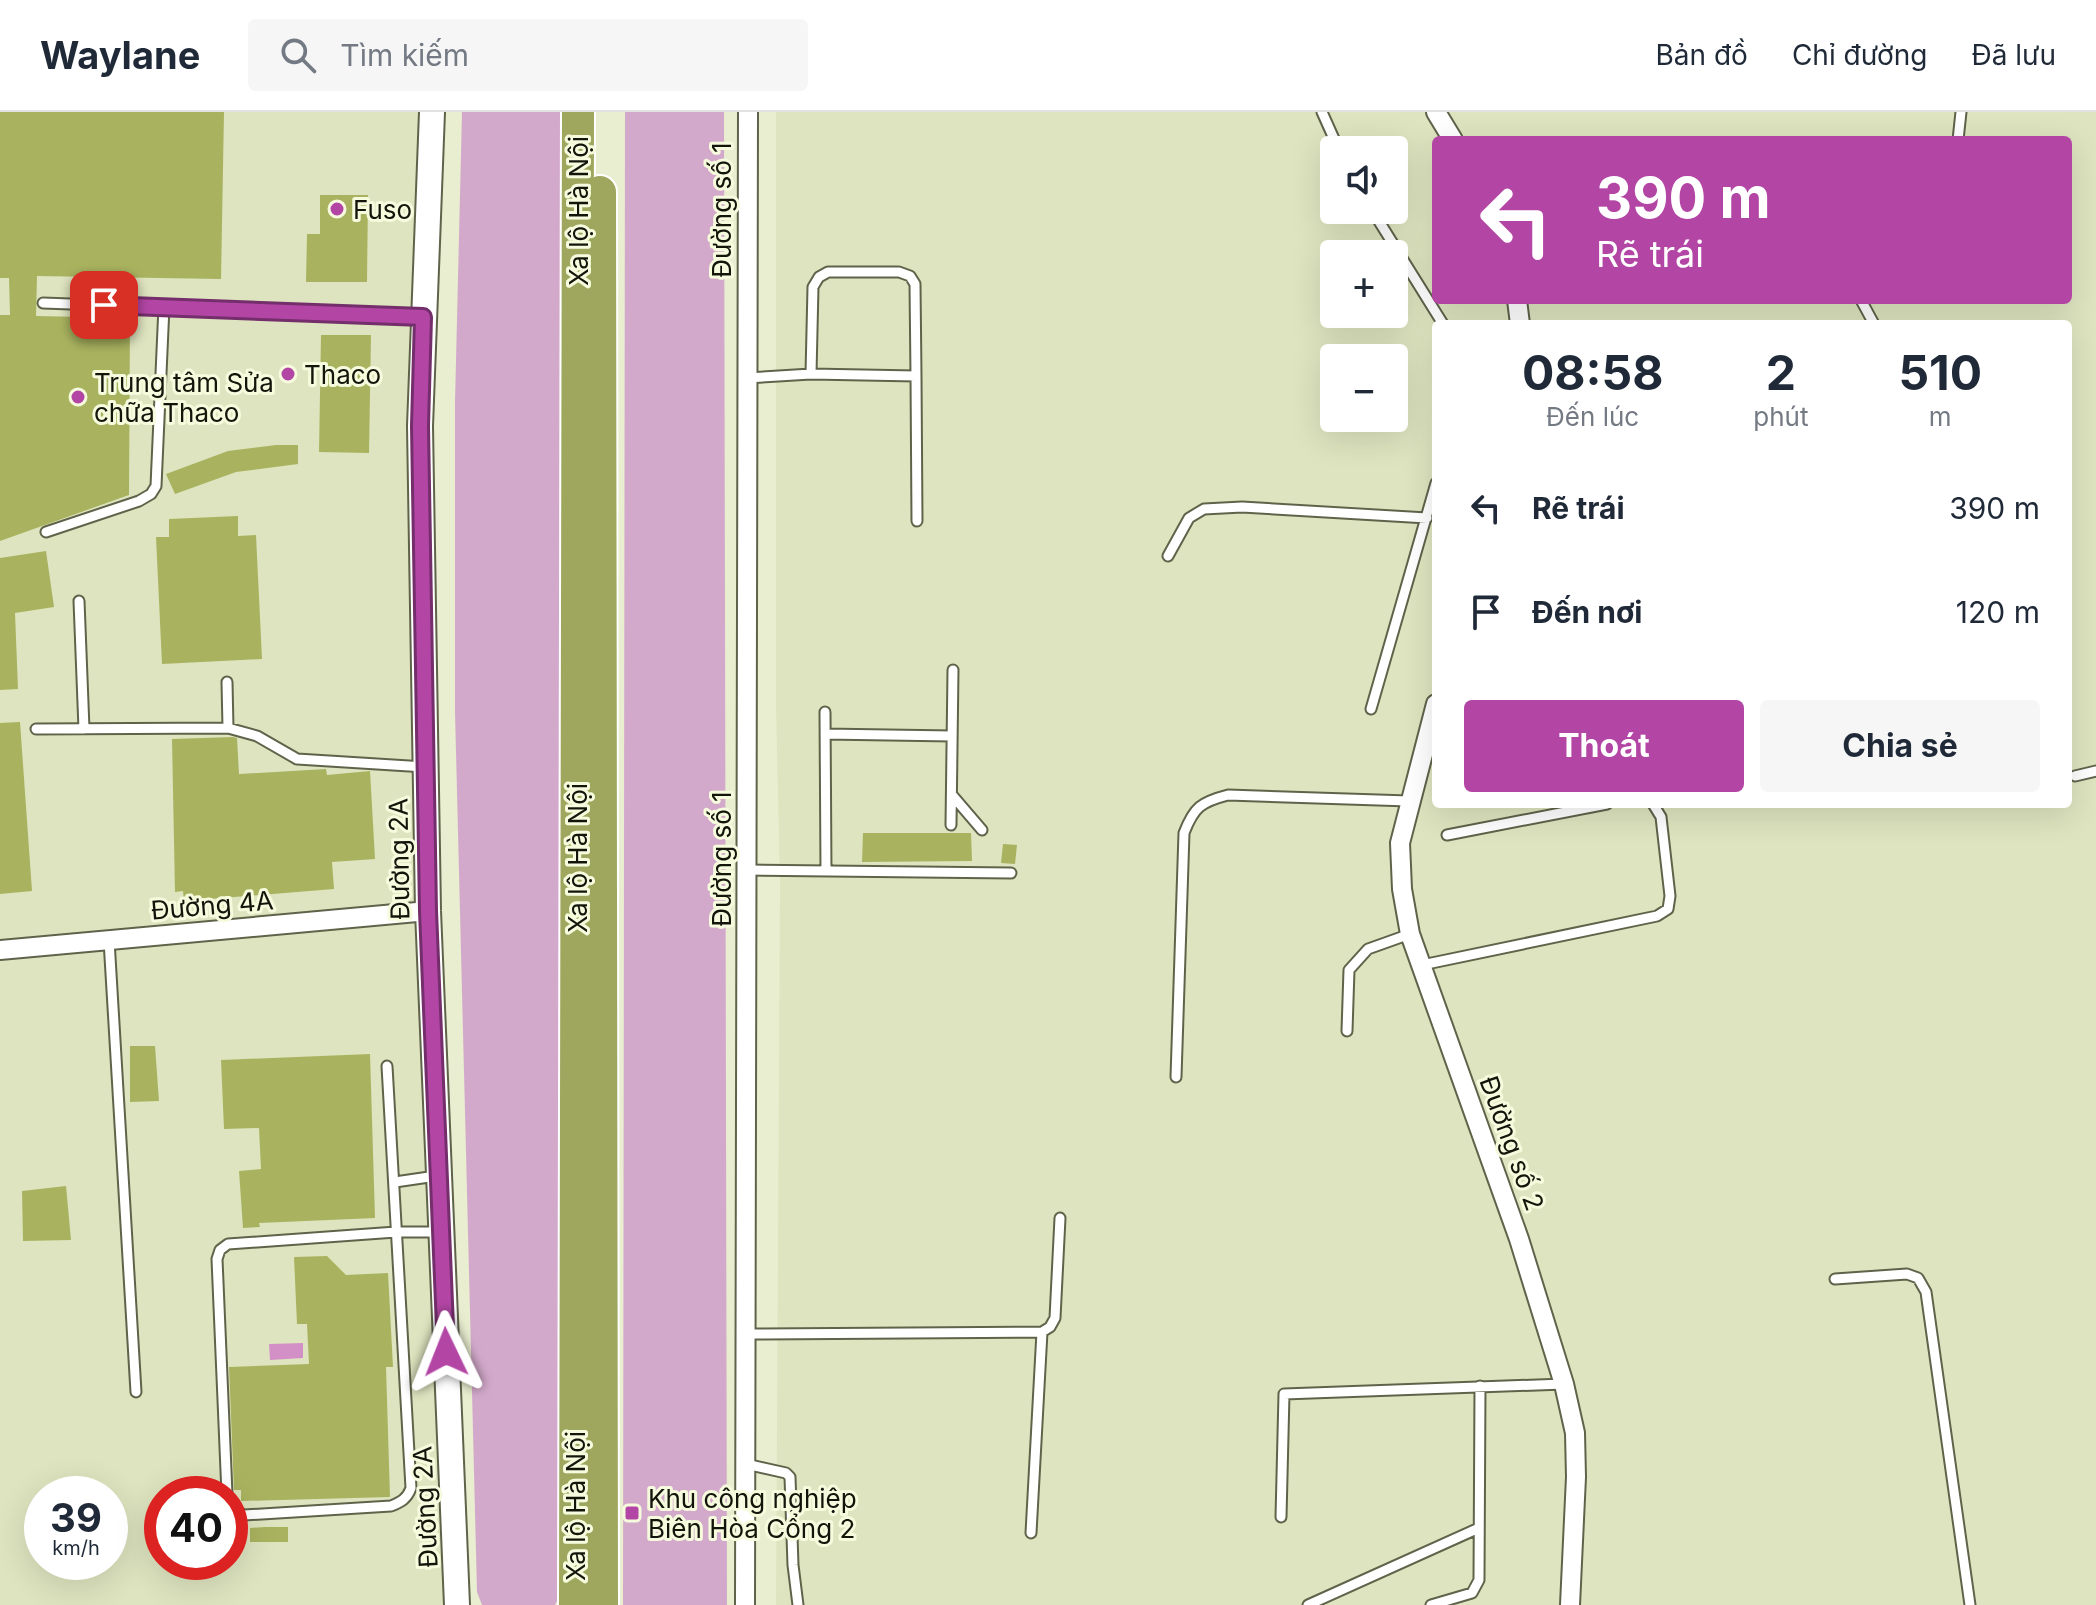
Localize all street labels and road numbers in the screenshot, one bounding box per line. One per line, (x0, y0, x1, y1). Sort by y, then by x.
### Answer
street label: Xa lộ Hà Nội (563, 136, 594, 286)
street label: Đường số 1 (706, 142, 737, 278)
street label: Xa lộ Hà Nội (562, 783, 593, 933)
street label: Đường số 1 (706, 791, 737, 927)
street label: Đường 2A (382, 798, 416, 920)
street label: Đường 4A (149, 884, 275, 926)
street label: Đường số 2 (1473, 1072, 1551, 1214)
street label: Xa lộ Hà Nội (560, 1431, 591, 1581)
street label: Đường 2A (406, 1445, 444, 1569)

